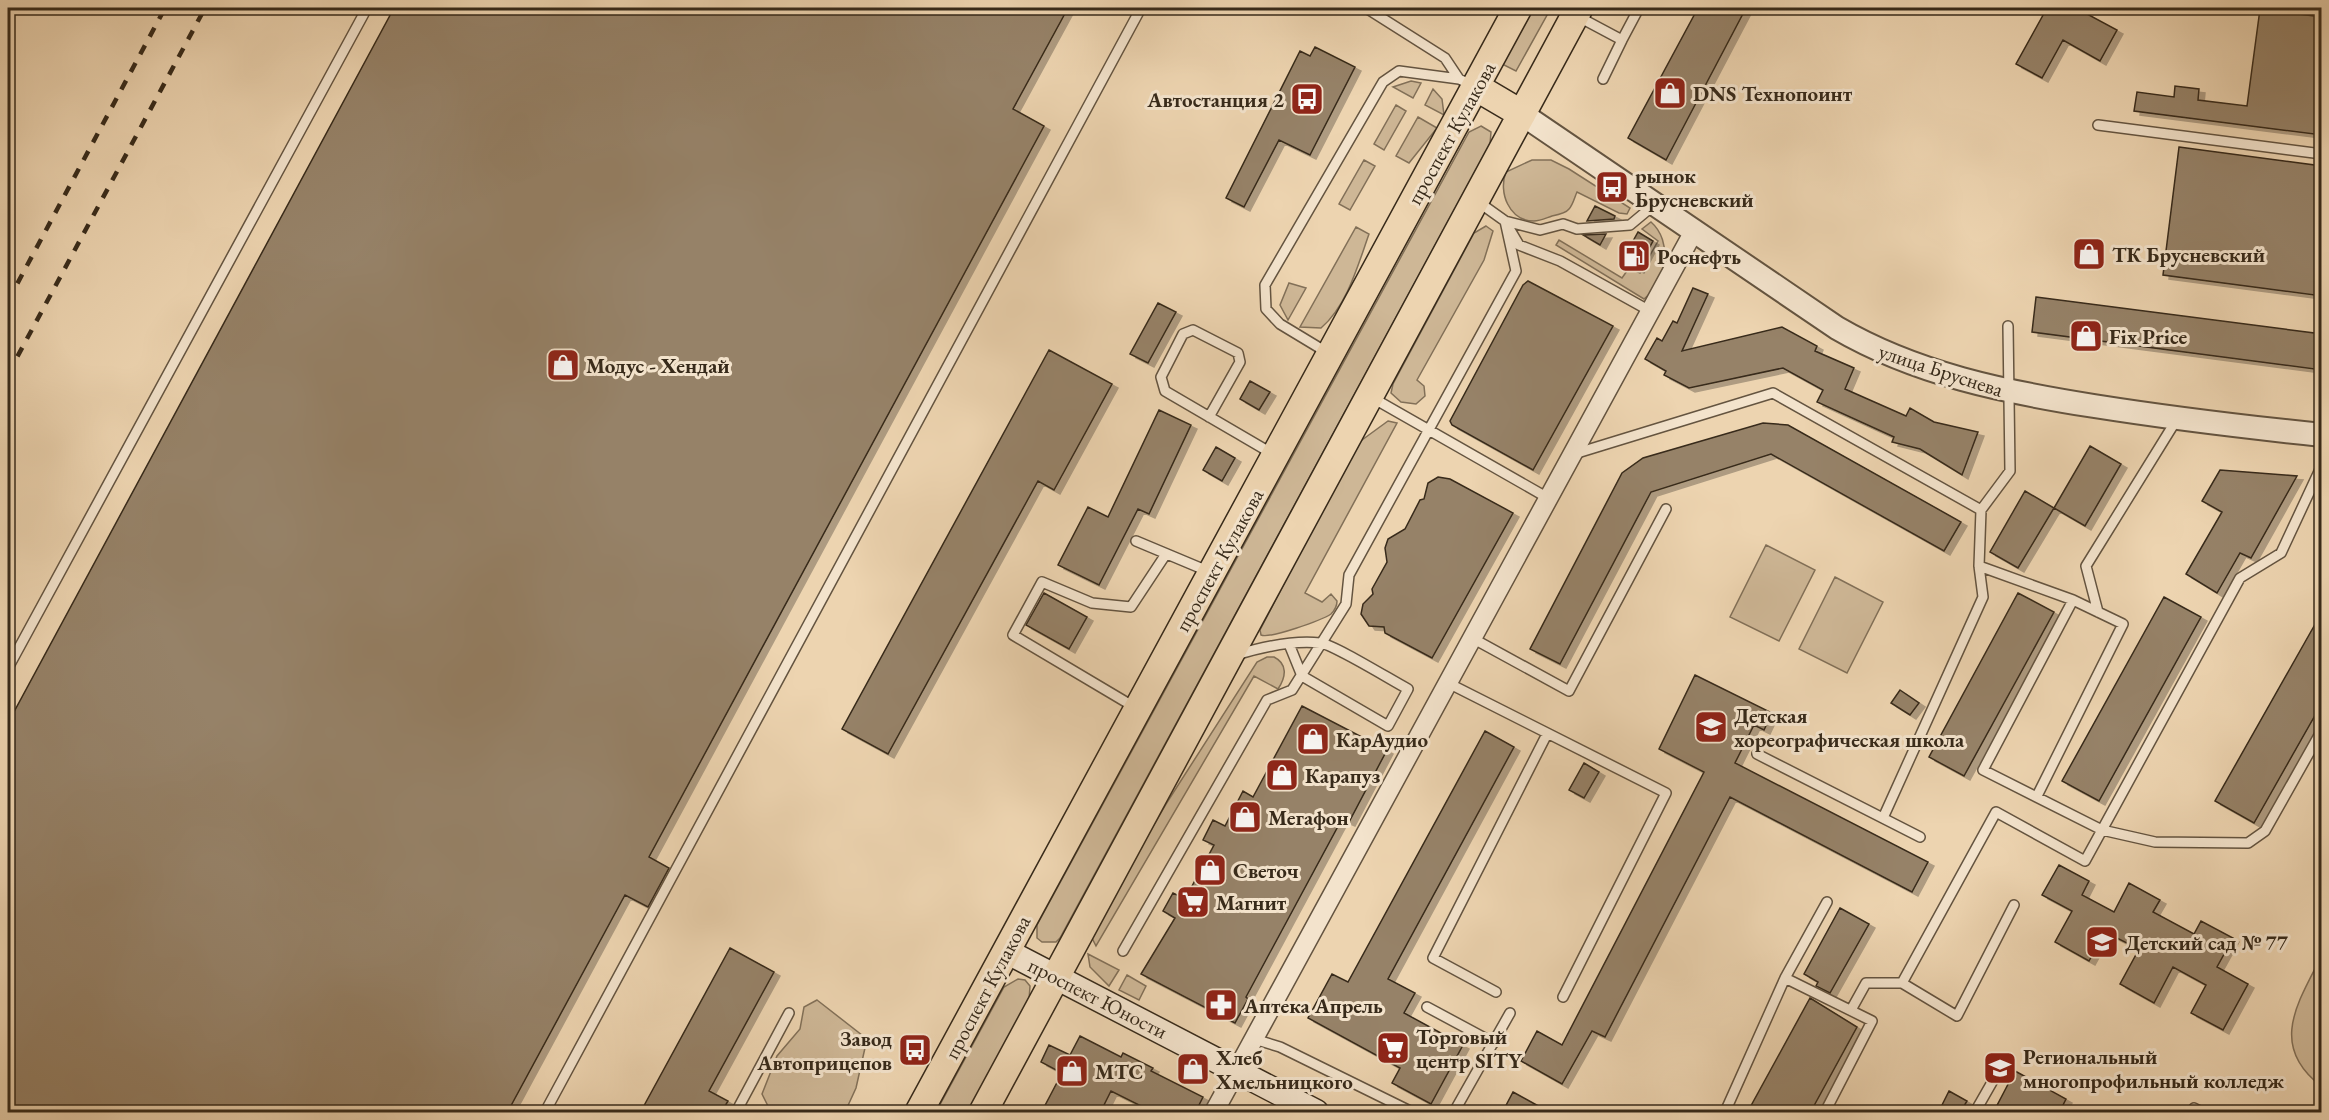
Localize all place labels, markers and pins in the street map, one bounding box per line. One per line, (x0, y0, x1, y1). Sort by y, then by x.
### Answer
shop icon: DNS Технопоинт (1652, 75, 1688, 111)
place label: DNS Технопоинт (1693, 80, 1853, 107)
bus stop icon: Автостанция 2 (1289, 81, 1325, 117)
place label: Автостанция 2 (1146, 86, 1284, 113)
place label: рынок Брусневский (1635, 162, 1754, 213)
bus stop icon: рынок Брусневский (1594, 169, 1630, 205)
shop icon: ТК Брусневский (2071, 236, 2107, 272)
fuel station icon: Роснефть (1616, 238, 1652, 274)
place label: ТК Брусневский (2112, 241, 2265, 268)
place label: Роснефть (1657, 243, 1741, 270)
shop icon: Fix Price (2068, 318, 2104, 354)
place label: Fix Price (2109, 323, 2187, 350)
shop icon: Модус - Хендай (545, 347, 581, 383)
place label: Модус - Хендай (586, 352, 730, 379)
place label: Детская хореографическая школа (1734, 702, 1965, 753)
school or university icon: Детская хореографическая школа (1693, 709, 1729, 745)
shop icon: КарАудио (1295, 721, 1331, 757)
place label: КарАудио (1336, 726, 1428, 753)
shop icon: Карапуз (1264, 757, 1300, 793)
place label: Карапуз (1305, 762, 1381, 789)
shop icon: Мегафон (1227, 799, 1263, 835)
place label: Мегафон (1268, 804, 1349, 831)
shop icon: Светоч (1192, 852, 1228, 888)
place label: Светоч (1233, 857, 1299, 884)
supermarket icon: Магнит (1175, 884, 1211, 920)
place label: Магнит (1216, 889, 1287, 916)
school or university icon: Детский сад № 77 (2084, 924, 2120, 960)
place label: Детский сад № 77 (2125, 929, 2289, 956)
pharmacy icon: Аптека Апрель (1203, 987, 1239, 1023)
place label: Аптека Апрель (1243, 992, 1383, 1019)
place label: Торговый центр SITY (1416, 1023, 1523, 1074)
place label: Завод Автоприцепов (756, 1025, 892, 1076)
supermarket icon: Торговый центр SITY (1375, 1030, 1411, 1066)
bus stop icon: Завод Автоприцепов (897, 1032, 933, 1068)
place label: Региональный многопрофильный колледж (2023, 1043, 2284, 1094)
place label: Хлеб Хмельницкого (1215, 1044, 1353, 1095)
school or university icon: Региональный многопрофильный колледж (1982, 1050, 2018, 1086)
shop icon: Хлеб Хмельницкого (1175, 1051, 1211, 1087)
shop icon: МТС (1054, 1053, 1090, 1089)
place label: МТС (1095, 1058, 1143, 1085)

